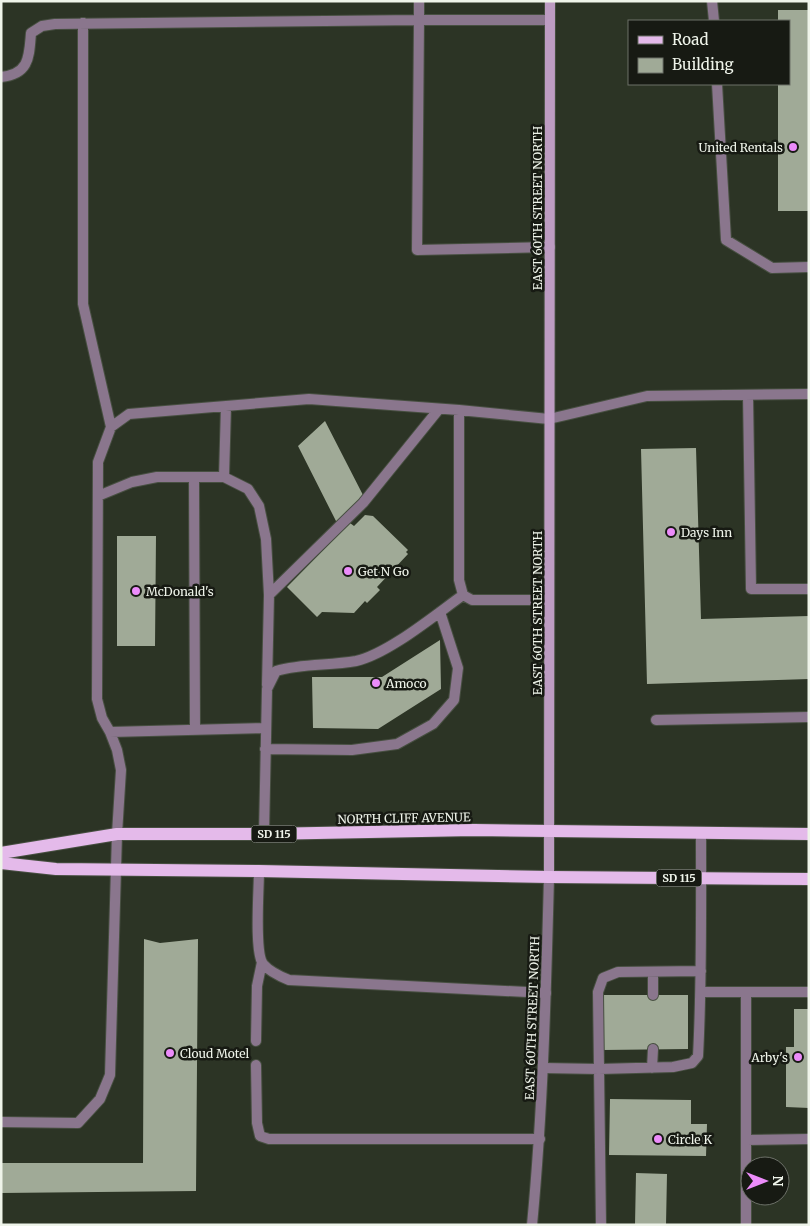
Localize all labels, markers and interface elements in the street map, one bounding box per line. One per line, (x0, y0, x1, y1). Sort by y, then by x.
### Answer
legend (628, 20, 790, 85)
text: Road (672, 30, 708, 49)
text: Building (672, 55, 734, 74)
street label: EAST 60TH STREET NORTH (530, 125, 545, 290)
place label: United Rentals (699, 140, 783, 155)
marker: United Rentals (787, 141, 799, 153)
place label: Days Inn (681, 525, 732, 540)
marker: Days Inn (665, 526, 677, 538)
street label: EAST 60TH STREET NORTH (530, 530, 545, 695)
place label: Get N Go (358, 564, 409, 579)
marker: Get N Go (342, 565, 354, 577)
place label: McDonald's (146, 584, 214, 599)
marker: McDonald's (130, 585, 142, 597)
place label: Amoco (385, 676, 427, 691)
marker: Amoco (370, 677, 382, 689)
street label: NORTH CLIFF AVENUE (337, 809, 471, 827)
road number: SD 115 (252, 826, 296, 842)
road number: SD 115 (656, 870, 702, 886)
street label: EAST 60TH STREET NORTH (522, 935, 542, 1100)
place label: Cloud Motel (180, 1046, 250, 1061)
marker: Cloud Motel (164, 1047, 176, 1059)
place label: Arby's (750, 1050, 788, 1065)
marker: Arby's (792, 1051, 804, 1063)
place label: Circle K (668, 1132, 712, 1147)
marker: Circle K (652, 1133, 664, 1145)
north arrow (740, 1156, 790, 1206)
text: N (769, 1175, 787, 1187)

